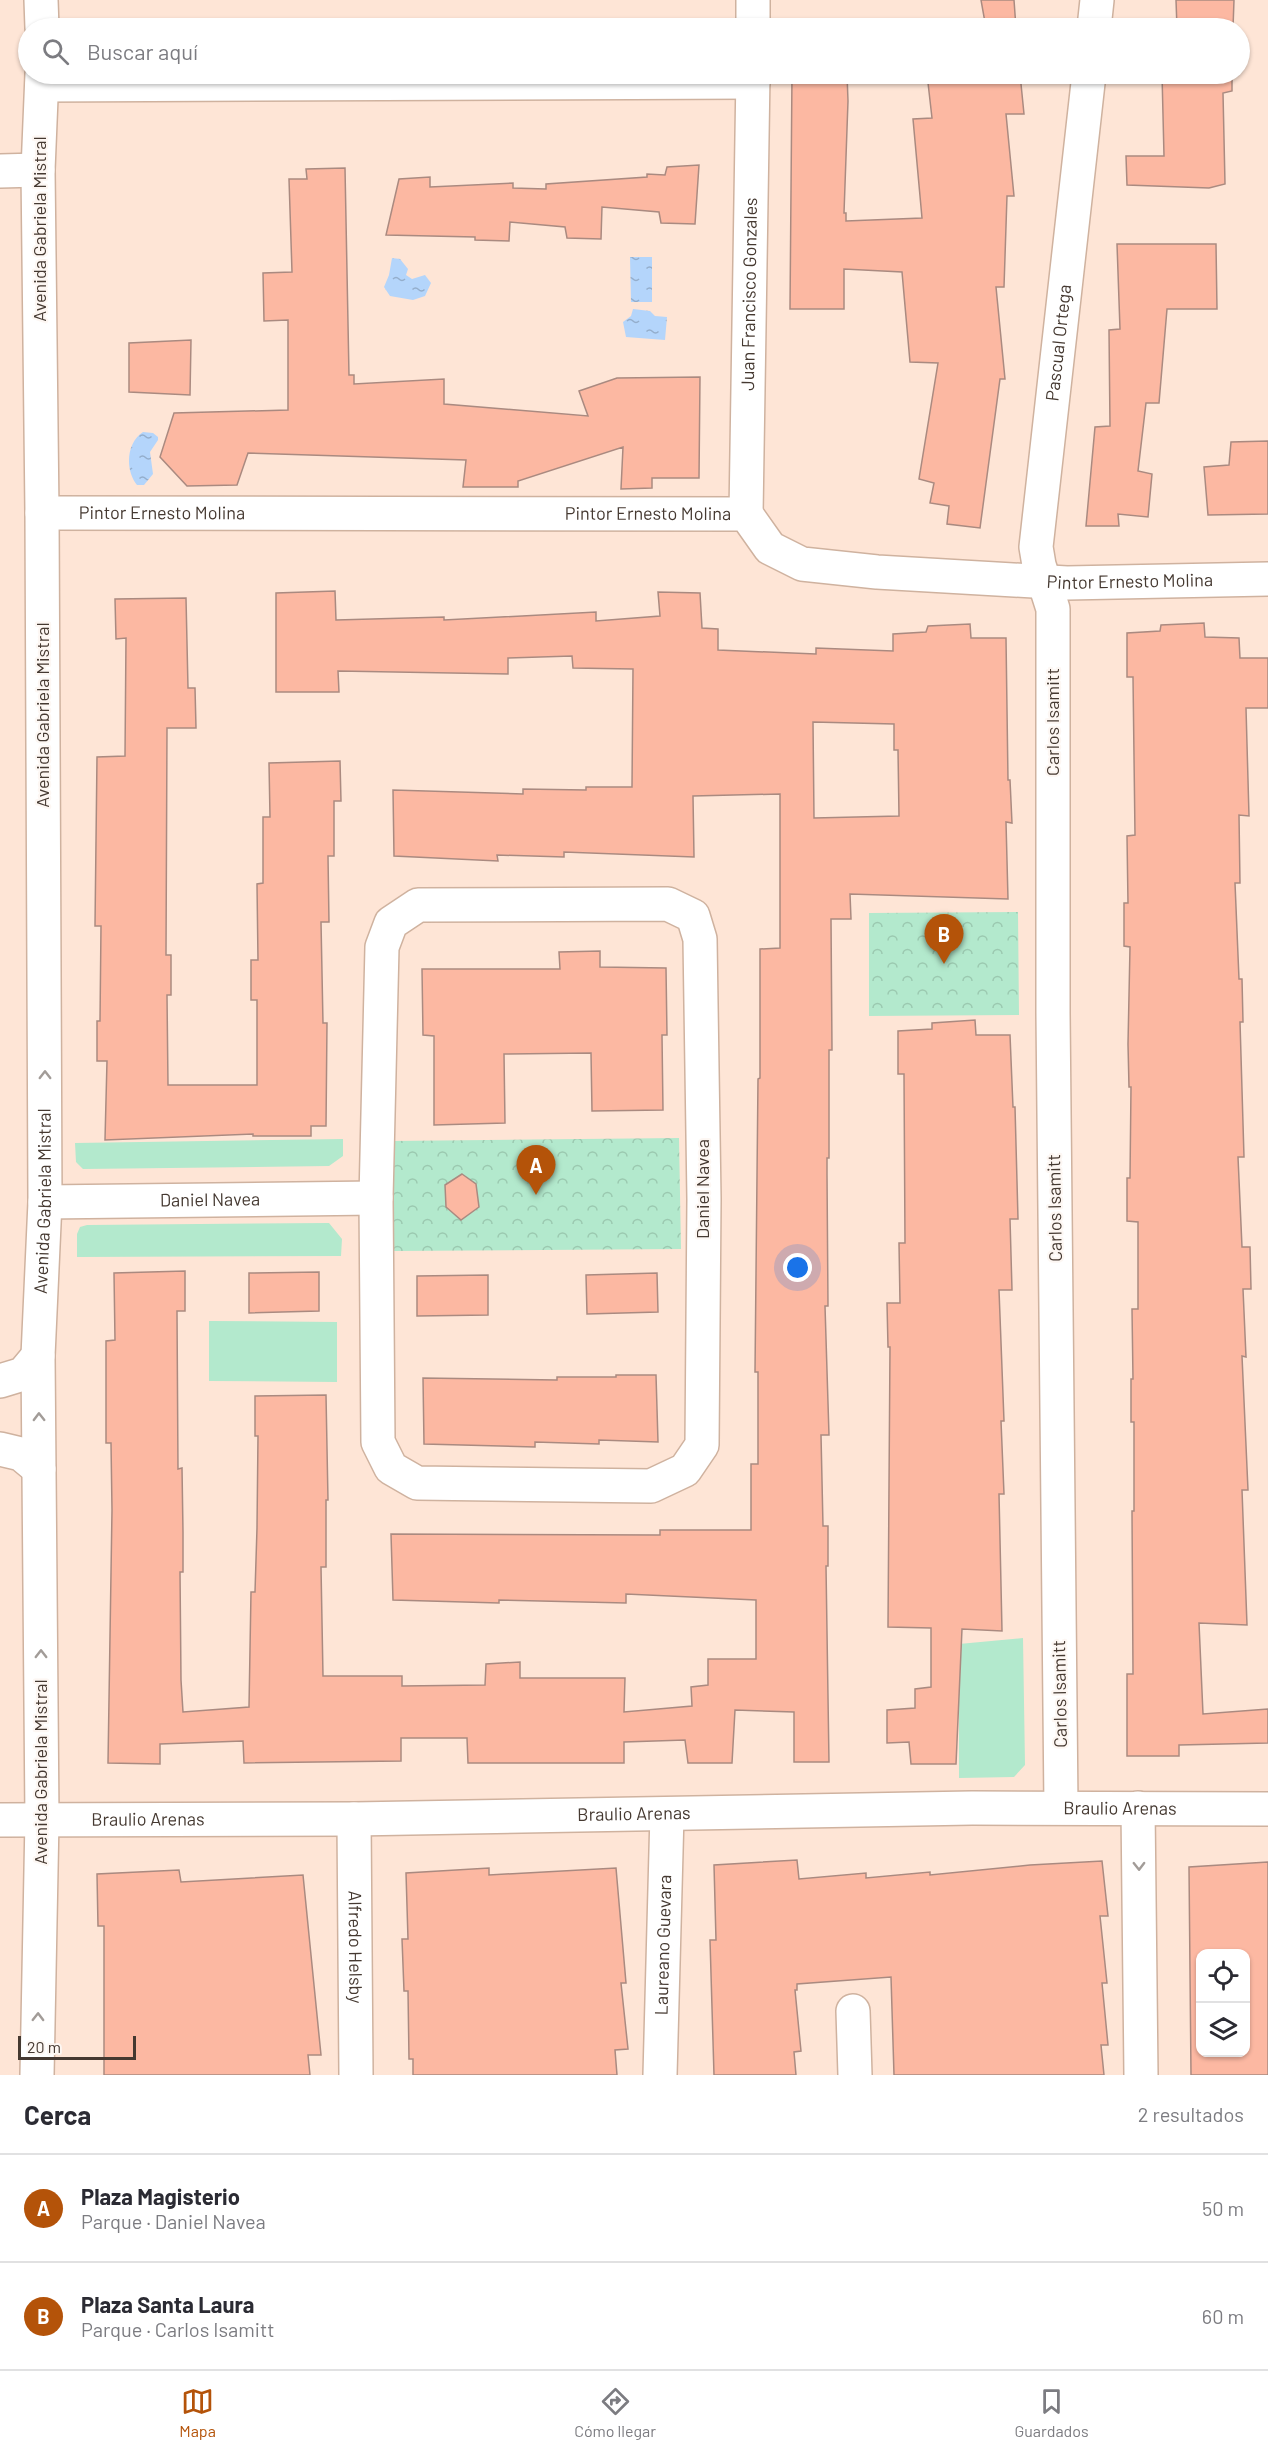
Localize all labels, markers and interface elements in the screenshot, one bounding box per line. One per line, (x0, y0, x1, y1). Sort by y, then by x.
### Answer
search box (18, 18, 1250, 84)
icon: search (39, 35, 72, 68)
text: Buscar aquí (87, 38, 198, 64)
street label: Avenida Gabriela Mistral (28, 136, 50, 322)
street label: Juan Francisco Gonzales (736, 197, 761, 391)
street label: Pascual Ortega (1040, 283, 1075, 402)
street label: Pintor Ernesto Molina (79, 501, 245, 523)
street label: Pintor Ernesto Molina (565, 502, 731, 524)
street label: Pintor Ernesto Molina (1046, 568, 1213, 593)
street label: Avenida Gabriela Mistral (31, 622, 53, 808)
street label: Carlos Isamitt (1041, 668, 1063, 776)
pin: B (924, 914, 964, 964)
one-way arrow (39, 1070, 51, 1079)
street label: Avenida Gabriela Mistral (29, 1108, 55, 1294)
street label: Daniel Navea (691, 1139, 713, 1239)
pin: A (516, 1146, 556, 1195)
street label: Carlos Isamitt (1042, 1154, 1066, 1262)
street label: Daniel Navea (160, 1187, 260, 1211)
your location (783, 1253, 812, 1282)
one-way arrow (32, 1412, 45, 1421)
street label: Carlos Isamitt (1047, 1640, 1071, 1748)
one-way arrow (34, 1649, 47, 1658)
street label: Avenida Gabriela Mistral (29, 1679, 51, 1865)
street label: Braulio Arenas (1063, 1796, 1177, 1819)
street label: Braulio Arenas (577, 1801, 691, 1825)
street label: Braulio Arenas (91, 1807, 205, 1830)
one-way arrow (1133, 1862, 1145, 1871)
street label: Laureano Guevara (650, 1874, 675, 2016)
street label: Alfredo Helsby (345, 1890, 367, 2004)
map controls (1196, 1949, 1250, 2057)
button: locate (1196, 1949, 1250, 2003)
button: layers (1196, 2003, 1250, 2057)
one-way arrow (32, 2012, 45, 2021)
scale bar (18, 2033, 136, 2060)
text: 20 m (27, 2037, 61, 2056)
text: Cerca (24, 2099, 91, 2130)
text: 2 resultados (1138, 2102, 1244, 2126)
text: Plaza Magisterio (81, 2183, 240, 2209)
text: A (37, 2196, 50, 2220)
text: 50 m (1202, 2196, 1244, 2220)
text: Parque · Daniel Navea (81, 2209, 266, 2233)
text: Plaza Santa Laura (81, 2291, 254, 2317)
text: B (37, 2304, 50, 2328)
text: 60 m (1202, 2304, 1244, 2328)
text: Parque · Carlos Isamitt (81, 2317, 275, 2341)
tab: Mapa (179, 2385, 216, 2440)
tab: Cómo llegar (574, 2385, 656, 2440)
tab: Guardados (1014, 2385, 1089, 2440)

